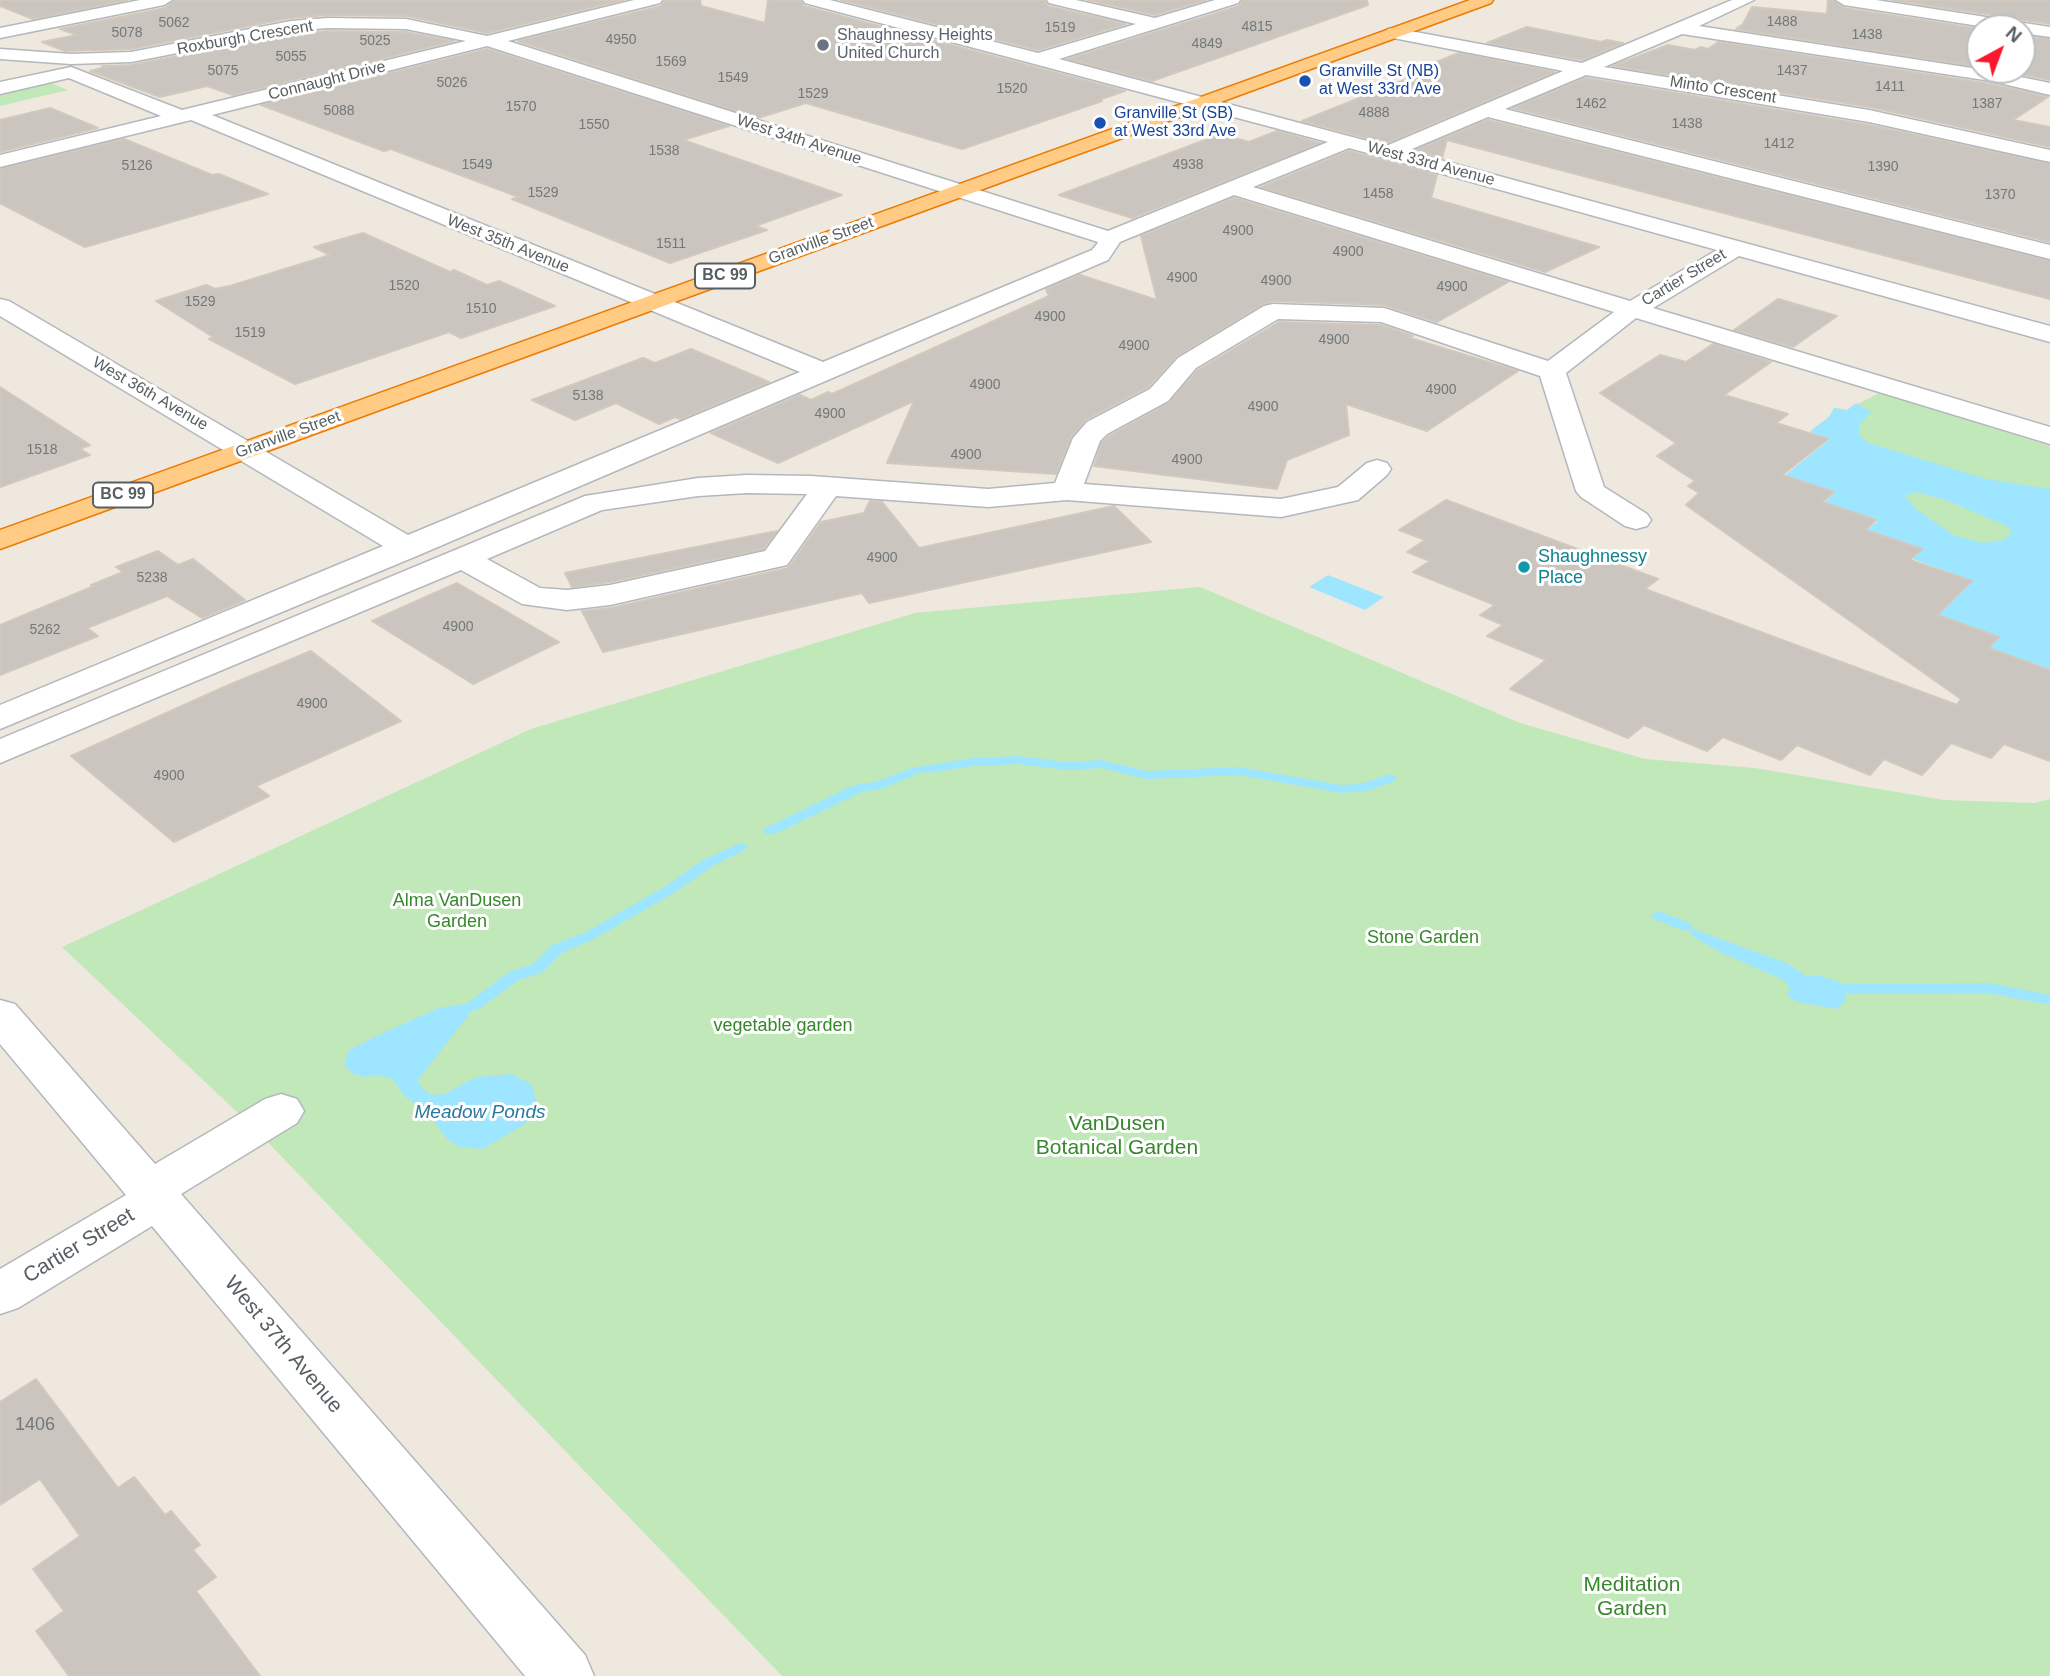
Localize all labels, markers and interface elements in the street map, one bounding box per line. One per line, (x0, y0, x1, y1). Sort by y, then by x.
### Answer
house number: 1488 (1766, 14, 1798, 30)
north arrow (1966, 14, 2036, 84)
house number: 5062 (158, 15, 190, 31)
street label: Roxburgh Crescent (175, 17, 315, 59)
house number: 4815 (1241, 19, 1273, 35)
house number: 1519 (1044, 20, 1076, 36)
text: N (2002, 22, 2026, 47)
house number: 5078 (111, 25, 143, 41)
place label: Shaughnessy Heights United Church (837, 26, 993, 64)
house number: 1438 (1851, 27, 1883, 43)
house number: 4950 (605, 32, 637, 48)
house number: 5025 (359, 33, 391, 49)
house number: 4849 (1191, 36, 1223, 52)
marker: Shaughnessy Heights United Church (815, 37, 831, 53)
house number: 5055 (275, 49, 307, 65)
house number: 1569 (655, 54, 687, 70)
street label: Connaught Drive (266, 57, 388, 105)
place label: Granville St (NB) at West 33rd Ave (1319, 62, 1441, 100)
house number: 5075 (207, 63, 239, 79)
house number: 1437 (1776, 63, 1808, 79)
house number: 1549 (717, 70, 749, 86)
street label: Minto Crescent (1668, 72, 1778, 108)
marker: Granville St (NB) at West 33rd Ave (1297, 73, 1313, 89)
house number: 5026 (436, 75, 468, 91)
house number: 1411 (1875, 79, 1905, 95)
house number: 1520 (996, 81, 1028, 97)
house number: 1529 (797, 86, 829, 102)
house number: 1462 (1575, 96, 1607, 112)
house number: 1387 (1971, 96, 2003, 112)
house number: 1570 (505, 99, 537, 115)
house number: 5088 (323, 103, 355, 119)
place label: Granville St (SB) at West 33rd Ave (1114, 104, 1236, 142)
house number: 4888 (1358, 105, 1390, 121)
street label: West 34th Avenue (734, 111, 864, 169)
marker: Granville St (SB) at West 33rd Ave (1092, 115, 1108, 131)
house number: 1438 (1671, 116, 1703, 132)
house number: 1550 (578, 117, 610, 133)
house number: 1412 (1763, 136, 1795, 152)
street label: West 33rd Avenue (1365, 138, 1497, 190)
house number: 1538 (648, 143, 680, 159)
house number: 1549 (461, 157, 493, 173)
house number: 4938 (1172, 157, 1204, 173)
house number: 5126 (121, 158, 153, 174)
house number: 1390 (1867, 159, 1899, 175)
house number: 1529 (527, 185, 559, 201)
house number: 1458 (1362, 186, 1394, 202)
house number: 1370 (1984, 187, 2016, 203)
street label: West 35th Avenue (444, 211, 572, 277)
street label: Granville Street (766, 213, 876, 269)
house number: 4900 (1222, 223, 1254, 239)
house number: 1511 (656, 236, 686, 252)
house number: 4900 (1332, 244, 1364, 260)
street label: Cartier Street (1638, 245, 1730, 311)
road number: BC 99 (695, 264, 755, 288)
house number: 4900 (1166, 270, 1198, 286)
house number: 4900 (1260, 273, 1292, 289)
house number: 1520 (388, 278, 420, 294)
house number: 4900 (1436, 279, 1468, 295)
house number: 1529 (184, 294, 216, 310)
house number: 1510 (465, 301, 497, 317)
house number: 4900 (1034, 309, 1066, 325)
house number: 1519 (234, 325, 266, 341)
house number: 4900 (1318, 332, 1350, 348)
house number: 4900 (1118, 338, 1150, 354)
street label: West 36th Avenue (89, 353, 211, 435)
house number: 4900 (969, 377, 1001, 393)
house number: 4900 (1425, 382, 1457, 398)
house number: 5138 (572, 388, 604, 404)
house number: 4900 (1247, 399, 1279, 415)
house number: 4900 (814, 406, 846, 422)
street label: Granville Street (233, 407, 343, 463)
house number: 1518 (26, 442, 58, 458)
house number: 4900 (950, 447, 982, 463)
house number: 4900 (1171, 452, 1203, 468)
road number: BC 99 (93, 482, 153, 508)
place label: Shaughnessy Place (1538, 546, 1647, 588)
house number: 4900 (866, 550, 898, 566)
marker: Shaughnessy Place (1516, 559, 1532, 575)
house number: 5238 (136, 570, 168, 586)
house number: 4900 (442, 619, 474, 635)
house number: 5262 (29, 622, 61, 638)
house number: 4900 (296, 696, 328, 712)
house number: 4900 (153, 768, 185, 784)
park label: Alma VanDusen Garden (393, 890, 521, 932)
park label: Stone Garden (1367, 927, 1479, 949)
park label: vegetable garden (713, 1015, 853, 1037)
water label: Meadow Ponds (415, 1102, 545, 1124)
park label: VanDusen Botanical Garden (1036, 1111, 1198, 1161)
street label: Cartier Street (19, 1203, 139, 1289)
street label: West 37th Avenue (218, 1271, 348, 1419)
house number: 1406 (15, 1414, 55, 1436)
park label: Meditation Garden (1584, 1572, 1680, 1622)

